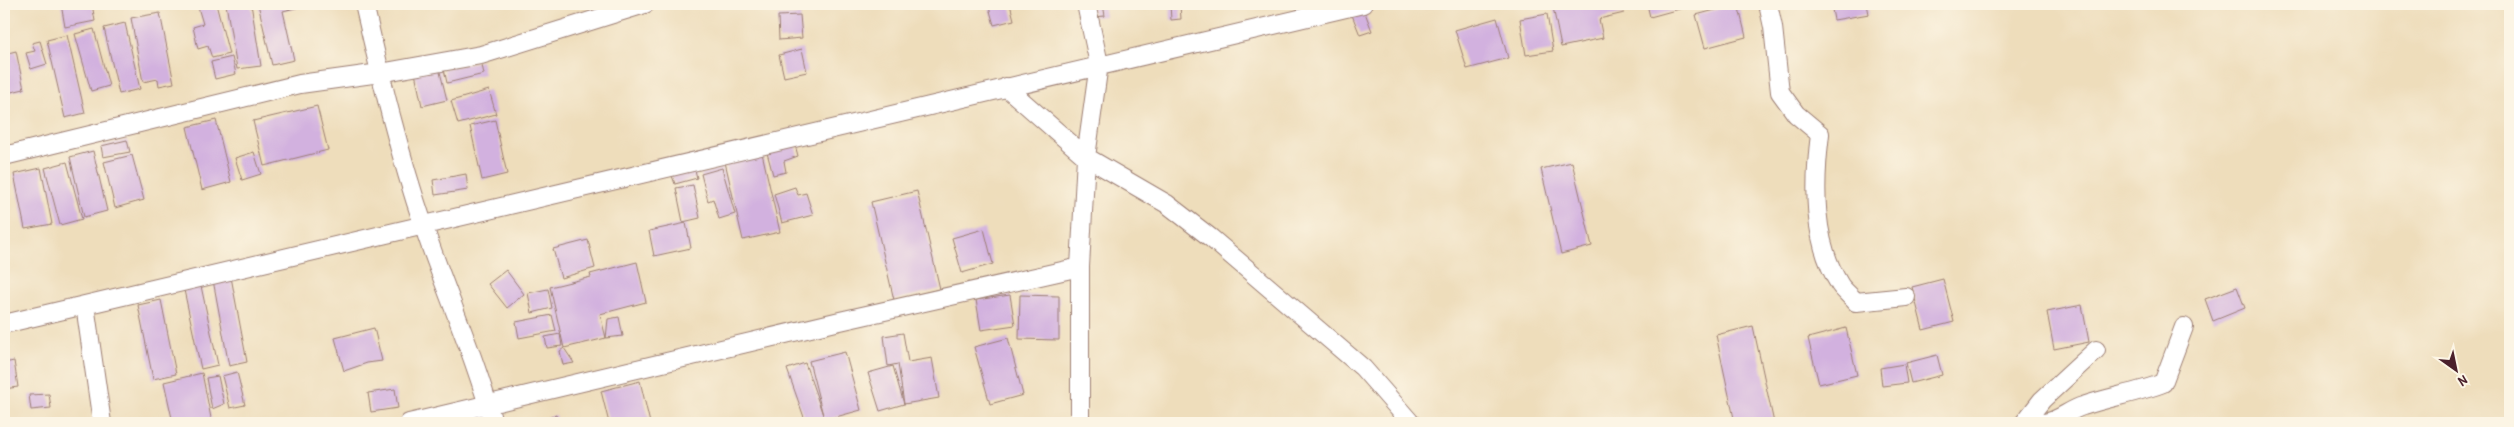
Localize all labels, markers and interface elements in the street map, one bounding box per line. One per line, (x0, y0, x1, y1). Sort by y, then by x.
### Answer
north arrow (2432, 344, 2482, 394)
text: N (2455, 371, 2472, 392)

